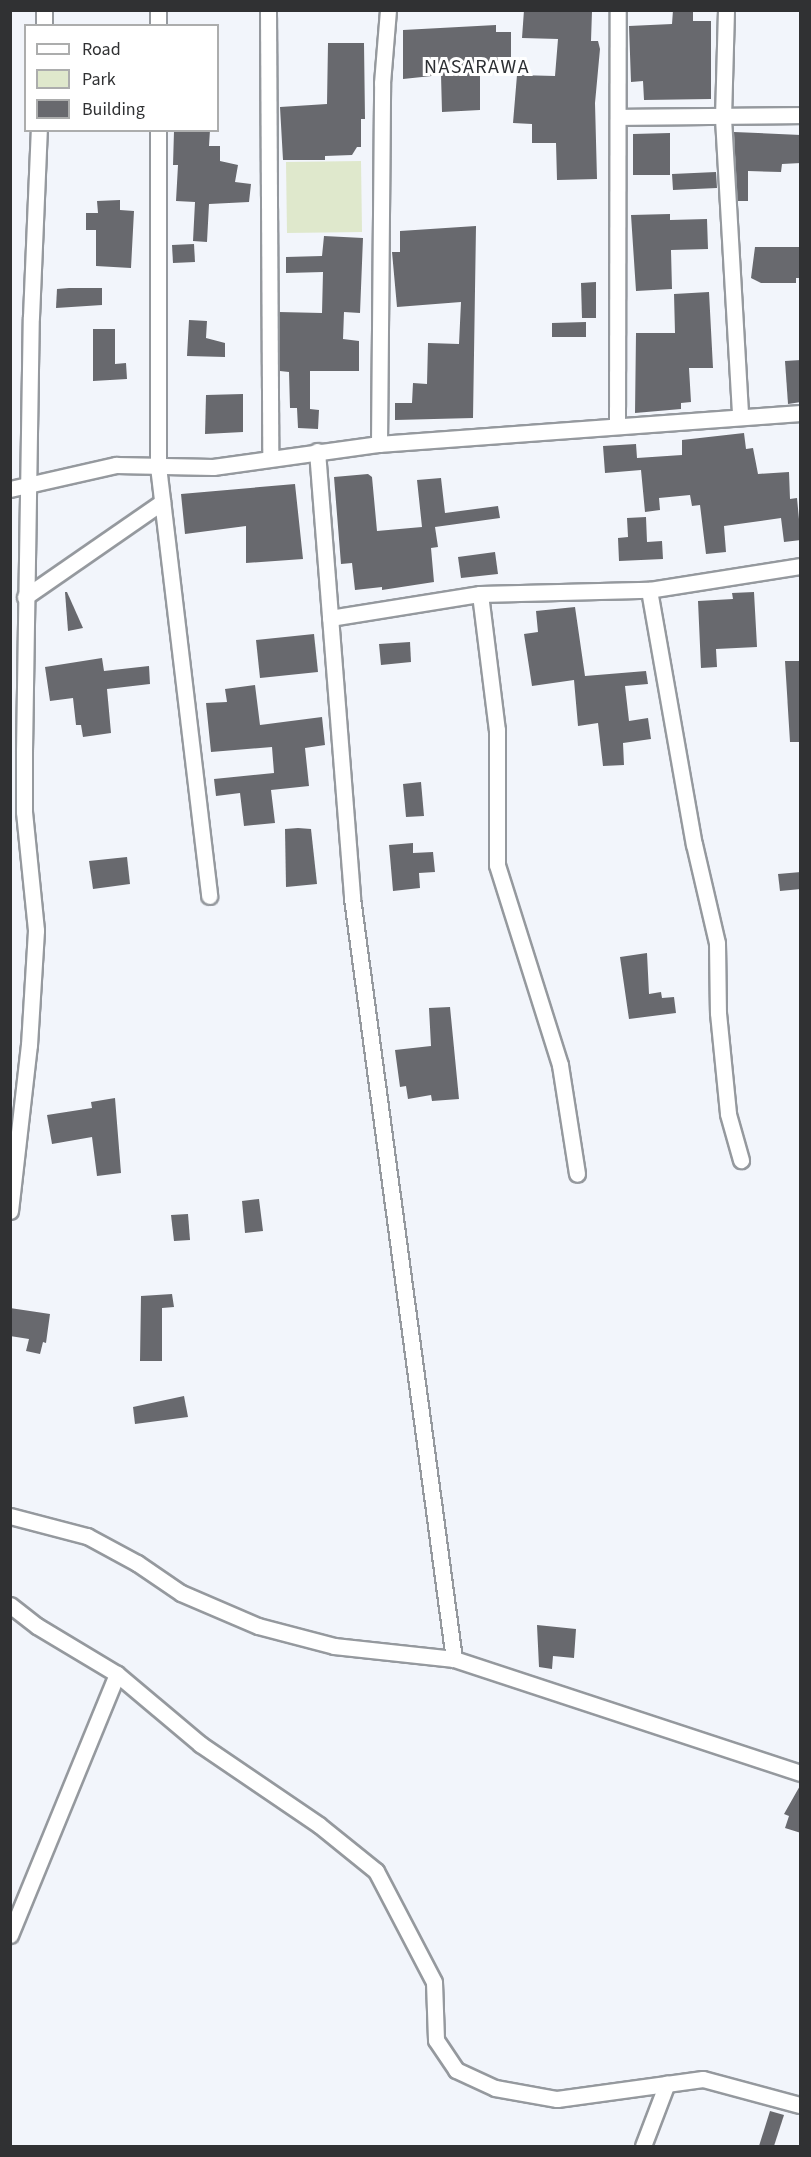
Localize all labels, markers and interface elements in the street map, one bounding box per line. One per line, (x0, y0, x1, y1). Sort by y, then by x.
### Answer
legend (24, 24, 219, 132)
text: Road (82, 37, 121, 62)
district label: NASARAWA (424, 55, 530, 79)
text: Park (82, 67, 116, 92)
text: Building (82, 97, 145, 122)

